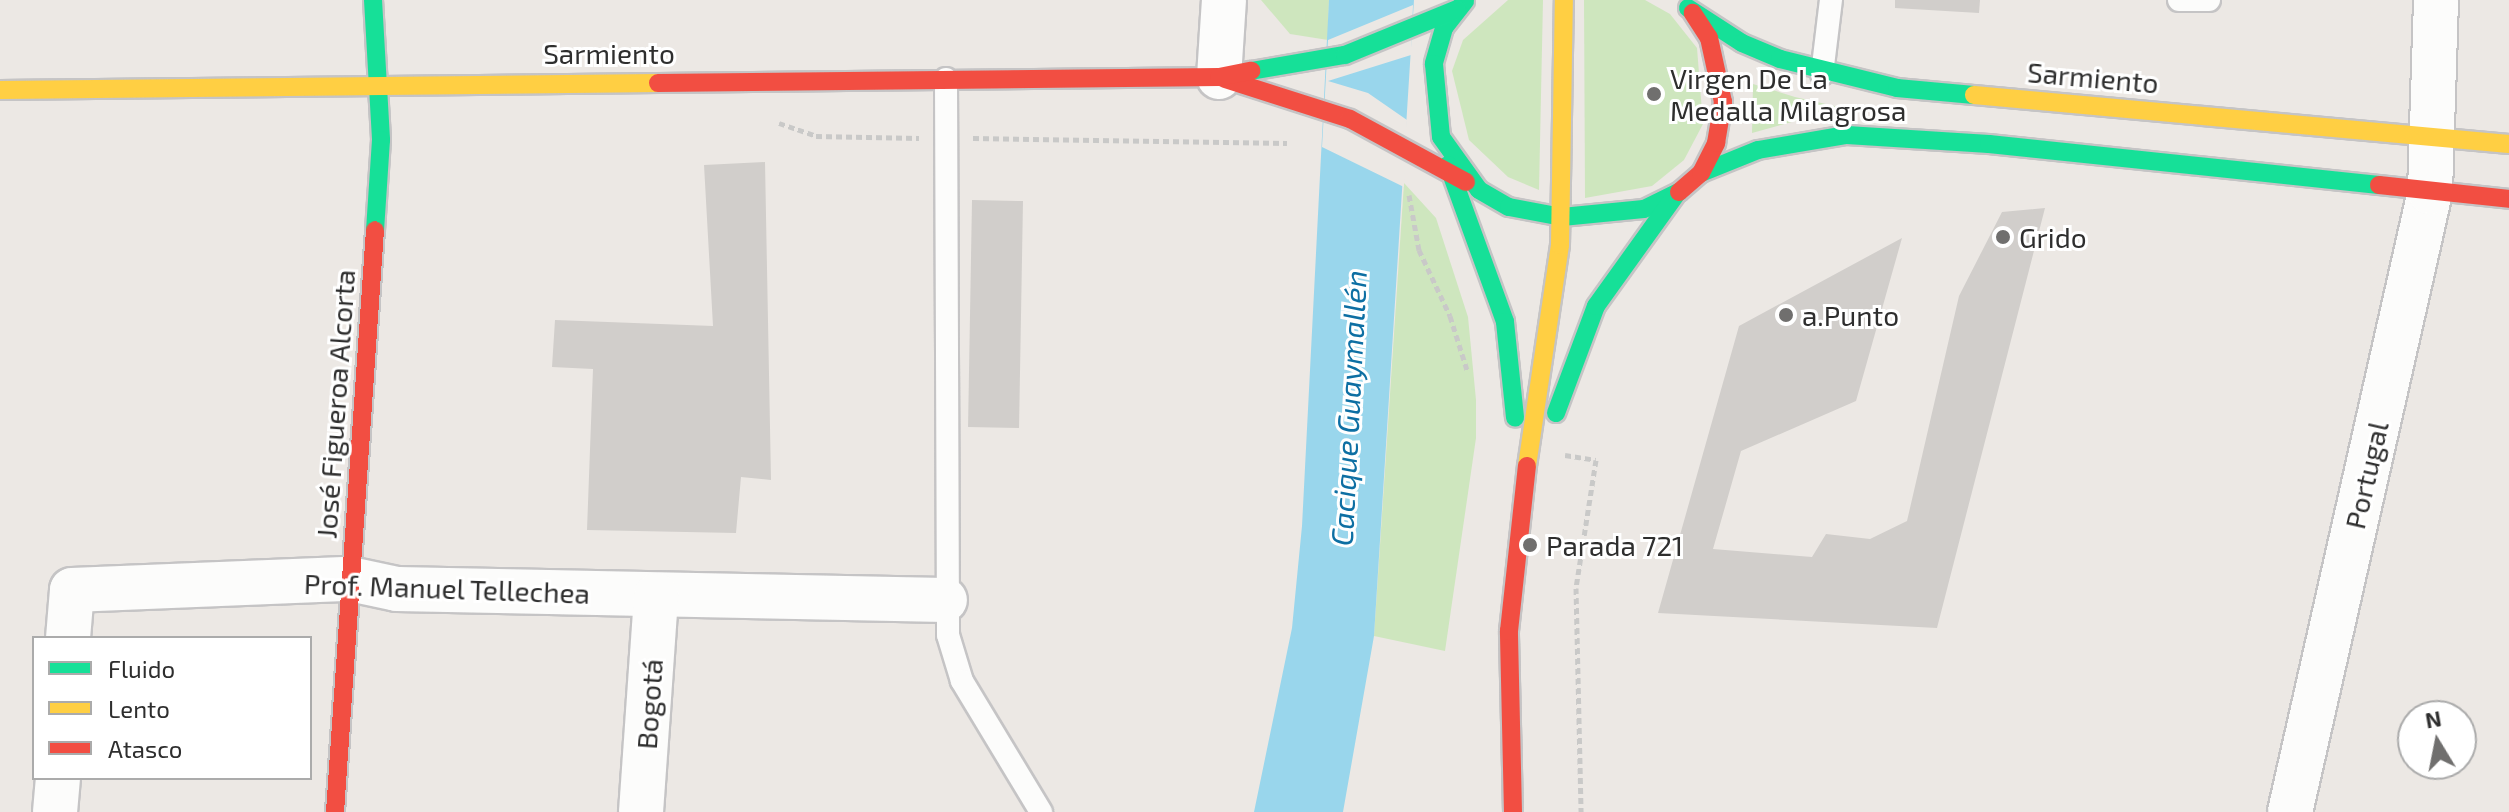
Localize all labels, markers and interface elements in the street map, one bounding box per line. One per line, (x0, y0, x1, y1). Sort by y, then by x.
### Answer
street label: Sarmiento (543, 36, 675, 70)
street label: Sarmiento (2026, 55, 2160, 99)
place label: Virgen De La Medalla Milagrosa (1670, 61, 1906, 127)
marker: Virgen De La Medalla Milagrosa (1645, 85, 1663, 103)
place label: Grido (2019, 220, 2087, 254)
marker: Grido (1994, 228, 2012, 246)
street label: José Figueroa Alcorta (309, 268, 361, 540)
water label: Cacique Guaymallén (1323, 269, 1373, 547)
place label: a.Punto (1802, 298, 1899, 332)
marker: a.Punto (1777, 306, 1795, 324)
street label: Portugal (2337, 418, 2395, 532)
place label: Parada 721 (1546, 528, 1683, 562)
marker: Parada 721 (1521, 536, 1539, 554)
street label: Prof. Manuel Tellechea (303, 566, 591, 610)
legend (32, 636, 312, 780)
text: Fluido (108, 654, 175, 683)
street label: Bogotá (629, 658, 669, 750)
text: Lento (108, 694, 170, 723)
north arrow (2397, 700, 2477, 780)
text: N (2423, 704, 2443, 733)
text: Atasco (108, 734, 182, 763)

